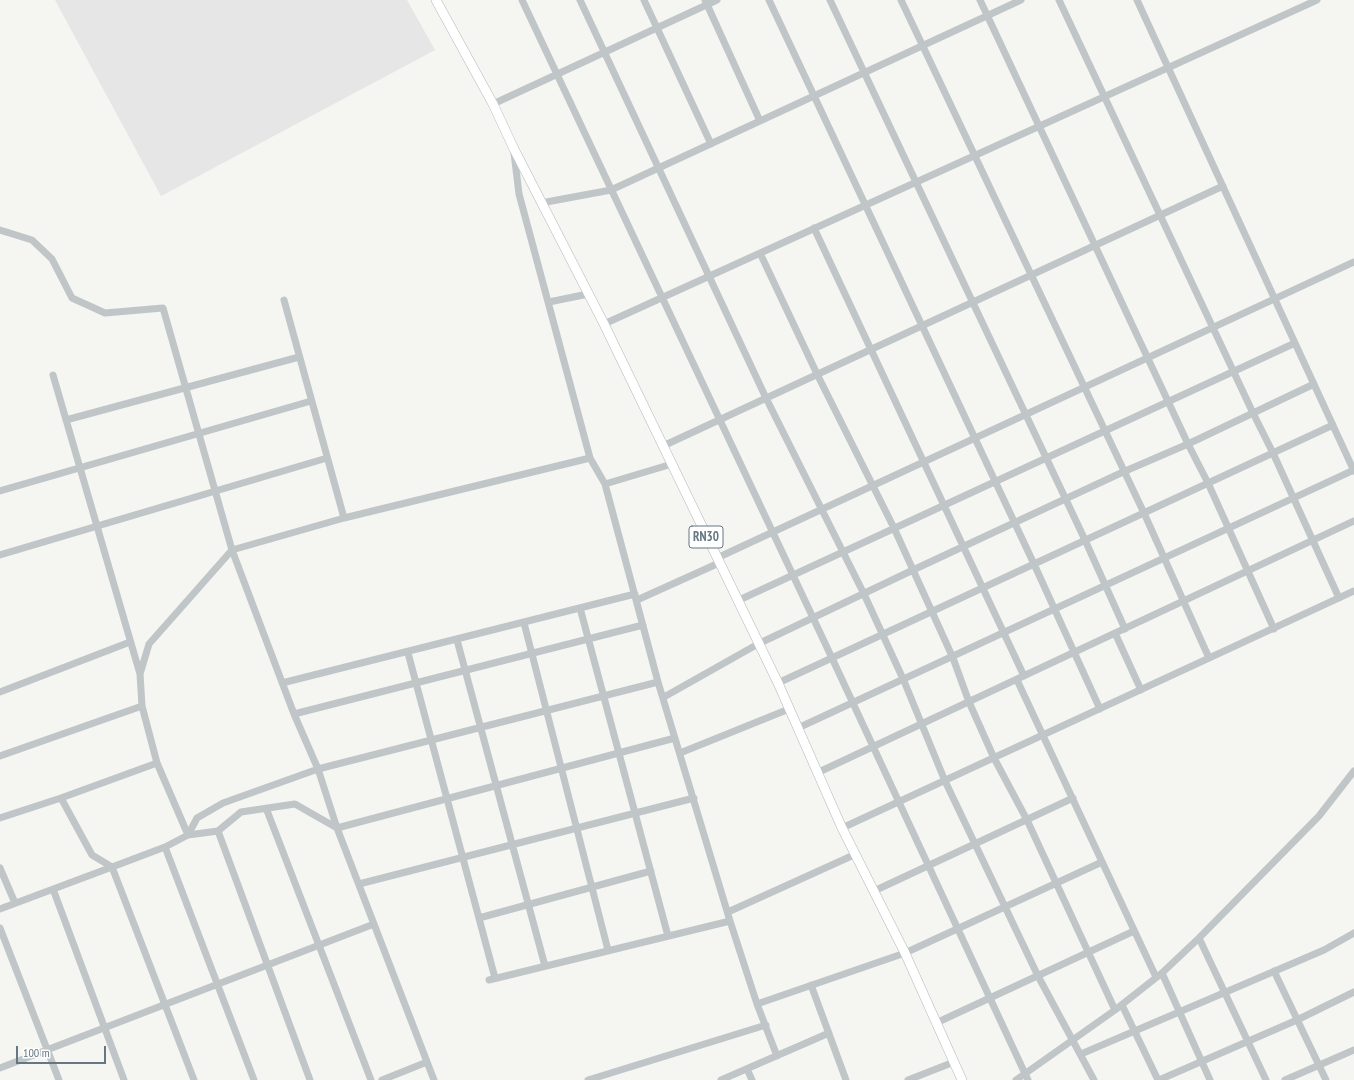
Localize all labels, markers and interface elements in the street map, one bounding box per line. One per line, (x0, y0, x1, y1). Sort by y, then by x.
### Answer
road number: RN30 (689, 526, 723, 548)
scale bar (18, 1038, 108, 1064)
text: 100 m (23, 1045, 50, 1060)

